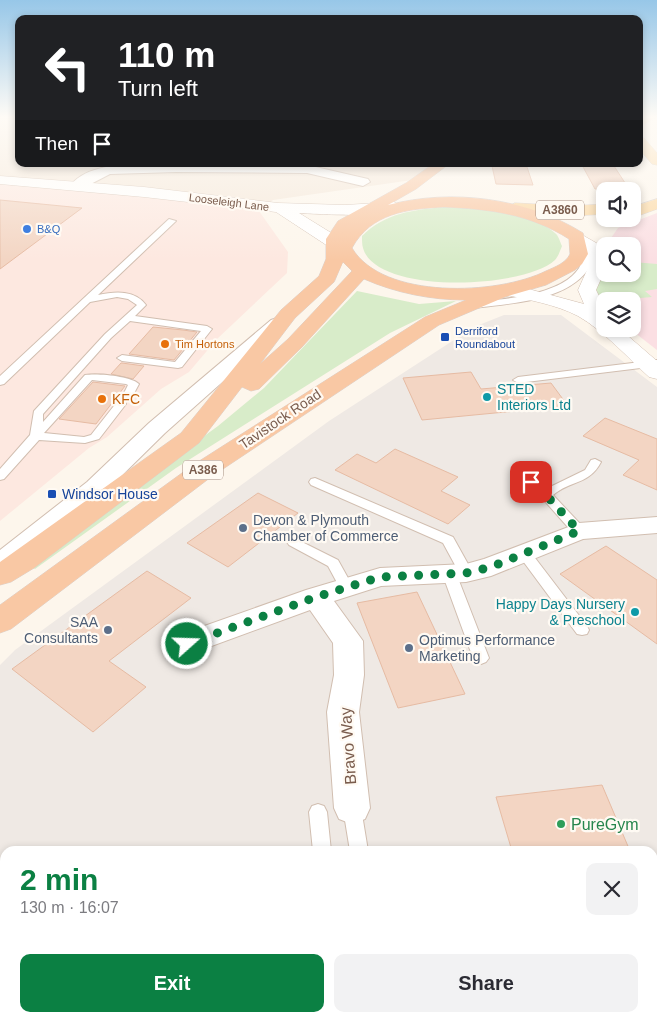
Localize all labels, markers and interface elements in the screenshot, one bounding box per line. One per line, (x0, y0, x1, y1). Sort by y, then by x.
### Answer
icon: left (35, 35, 100, 100)
text: 110 m (118, 35, 215, 74)
text: Turn left (118, 76, 198, 101)
icon: arrive (88, 130, 116, 158)
text: Then (35, 133, 78, 154)
map controls (596, 182, 641, 337)
button: sound (596, 182, 641, 227)
street label: Looseleigh Lane (188, 191, 270, 213)
road number: A3860 (536, 200, 584, 220)
marker: B&Q (21, 223, 33, 235)
place label: B&Q (37, 223, 61, 235)
button: search (596, 237, 641, 282)
button: layers (596, 292, 641, 337)
place label: Derriford Roundabout (455, 325, 515, 350)
marker: Derriford Roundabout (439, 331, 451, 343)
marker: Tim Hortons (159, 338, 171, 350)
place label: Tim Hortons (175, 338, 235, 350)
place label: STED Interiors Ltd (497, 381, 571, 413)
street label: Tavistock Road (236, 386, 324, 452)
place label: KFC (112, 391, 140, 407)
marker: STED Interiors Ltd (481, 391, 493, 403)
marker: KFC (96, 393, 108, 405)
road number: A386 (183, 460, 223, 480)
pin (510, 461, 552, 503)
icon: arrive (517, 468, 545, 496)
place label: Windsor House (62, 486, 158, 502)
marker: Windsor House (46, 488, 58, 500)
place label: Devon & Plymouth Chamber of Commerce (253, 512, 399, 544)
marker: Devon & Plymouth Chamber of Commerce (237, 522, 249, 534)
place label: Happy Days Nursery & Preschool (496, 596, 625, 628)
marker: Happy Days Nursery & Preschool (629, 606, 641, 618)
place label: SAA Consultants (24, 614, 99, 646)
position arrow (160, 617, 212, 669)
marker: SAA Consultants (102, 624, 114, 636)
place label: Optimus Performance Marketing (419, 632, 555, 664)
marker: Optimus Performance Marketing (403, 642, 415, 654)
street label: Bravo Way (337, 707, 359, 785)
place label: PureGym (571, 816, 639, 833)
marker: PureGym (555, 818, 567, 830)
text: 2 min (20, 863, 98, 896)
button: close (586, 863, 638, 915)
text: 130 m · 16:07 (20, 899, 119, 916)
button: Exit (20, 954, 324, 1012)
button: Share (334, 954, 638, 1012)

